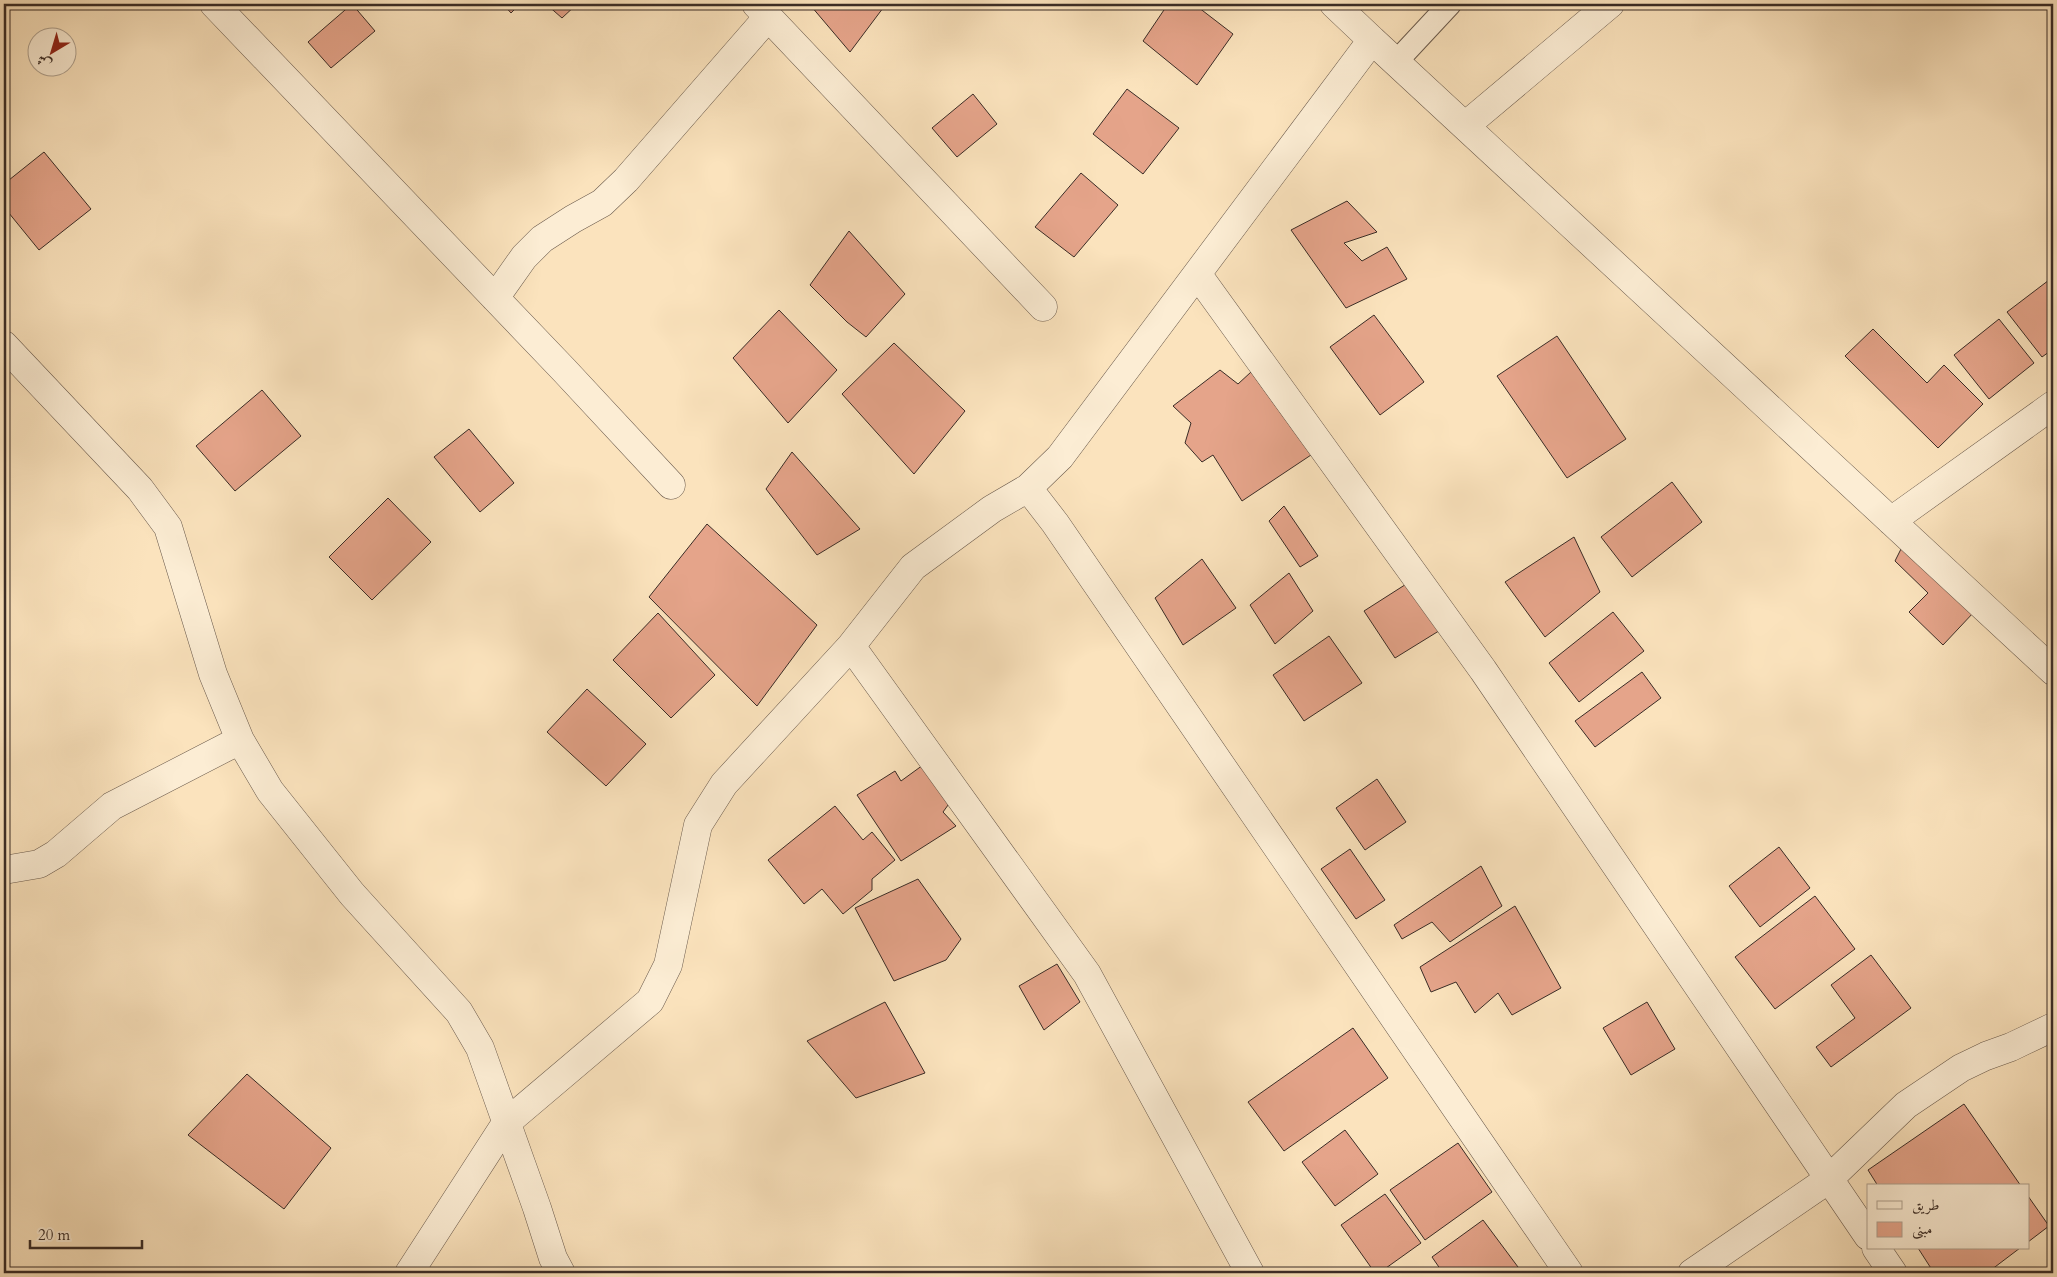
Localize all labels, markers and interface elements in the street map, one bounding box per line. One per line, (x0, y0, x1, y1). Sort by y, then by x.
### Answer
north arrow (28, 28, 78, 78)
text: ش (33, 50, 56, 74)
legend (1867, 1184, 2030, 1250)
text: طريق (1912, 1195, 1939, 1215)
scale bar (30, 1217, 142, 1249)
text: مبنى (1912, 1219, 1932, 1240)
text: 20 m (38, 1225, 70, 1245)

